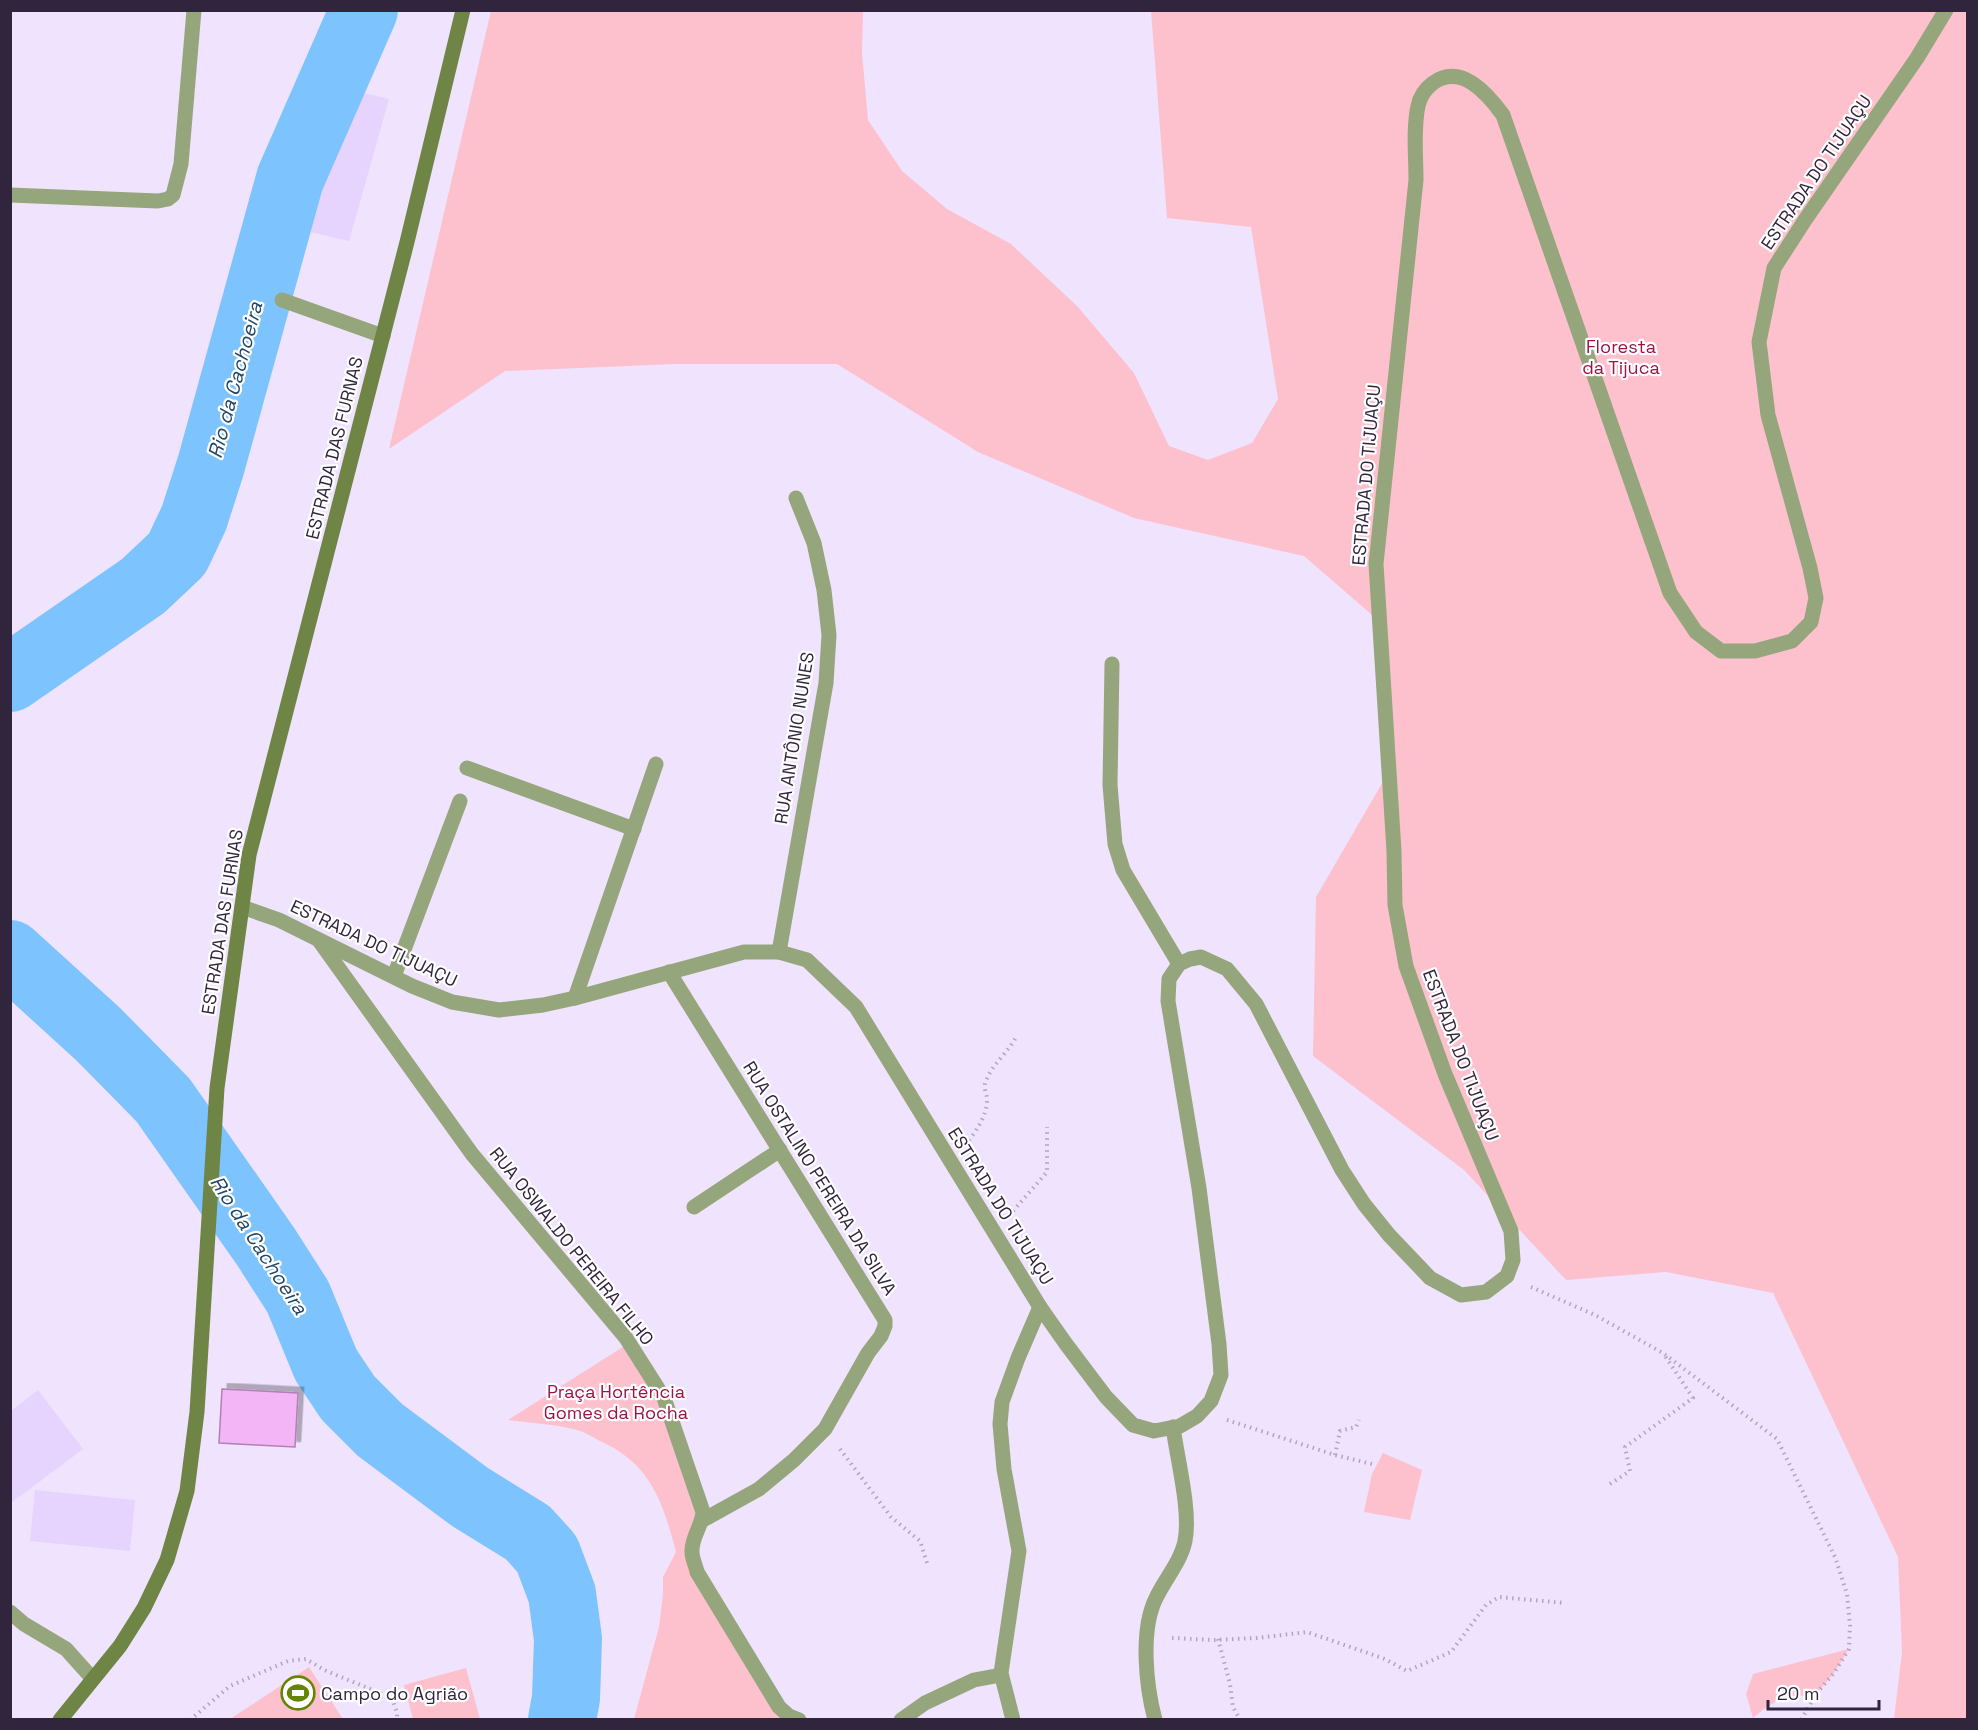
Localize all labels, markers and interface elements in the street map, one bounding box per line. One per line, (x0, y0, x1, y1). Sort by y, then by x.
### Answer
street label: ESTRADA DO TIJUAÇU (1756, 90, 1876, 254)
water label: Rio da Cachoeira (202, 299, 268, 461)
park label: Floresta da Tijuca (1582, 335, 1660, 379)
street label: ESTRADA DAS FURNAS (300, 354, 368, 542)
street label: ESTRADA DO TIJUAÇU (1347, 384, 1385, 566)
street label: RUA ANTÔNIO NUNES (769, 650, 819, 826)
street label: ESTRADA DAS FURNAS (196, 828, 248, 1016)
street label: ESTRADA DO TIJUAÇU (287, 894, 461, 992)
street label: ESTRADA DO TIJUAÇU (1418, 966, 1504, 1144)
street label: RUA OSTALINO PEREIRA DA SILVA (738, 1057, 902, 1299)
street label: ESTRADA DO TIJUAÇU (943, 1123, 1059, 1289)
street label: RUA OSWALDO PEREIRA FILHO (485, 1142, 659, 1350)
water label: Rio da Cachoeira (204, 1171, 314, 1320)
park label: Praça Hortência Gomes da Rocha (544, 1380, 688, 1424)
scale bar (1768, 1673, 1879, 1711)
sports icon: Campo do Agrião (280, 1675, 316, 1711)
place label: Campo do Agrião (321, 1682, 468, 1705)
text: 20 m (1777, 1682, 1820, 1705)

